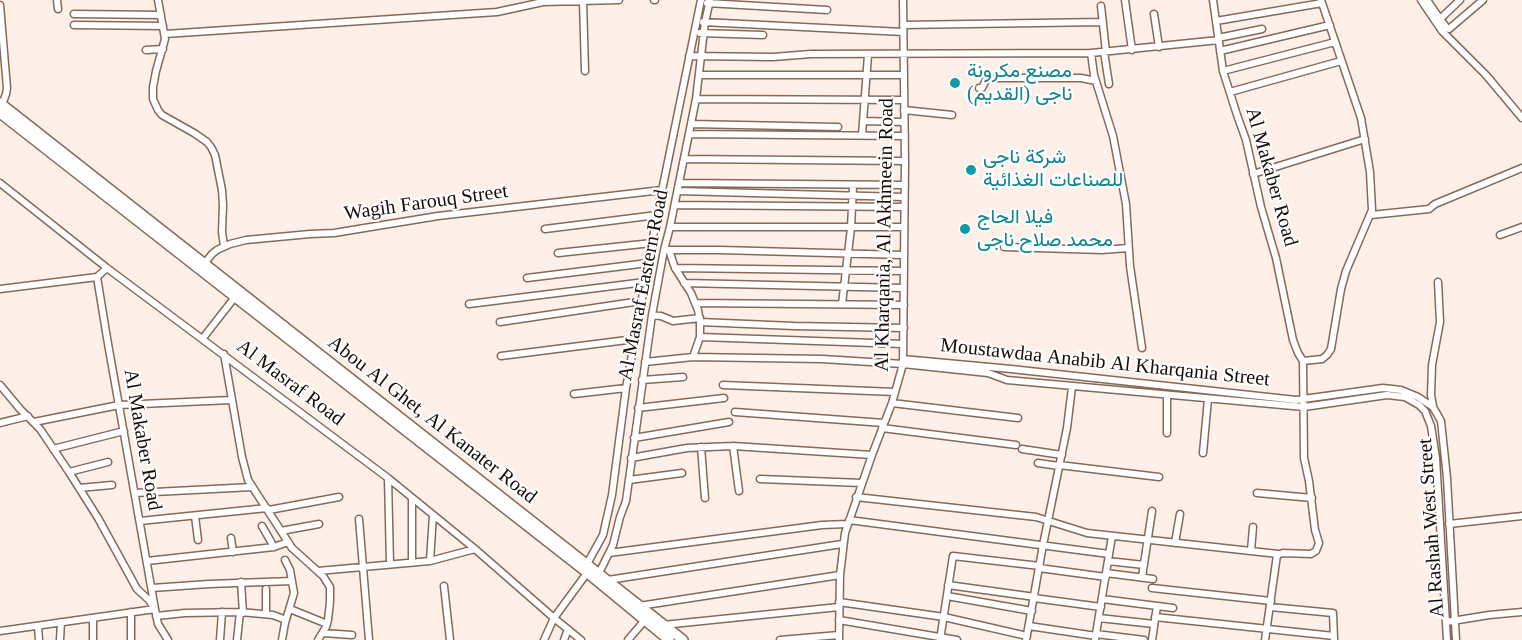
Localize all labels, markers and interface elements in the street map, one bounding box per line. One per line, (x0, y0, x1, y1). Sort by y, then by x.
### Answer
place label: مصنع مكرونة ناجى (القديم) (967, 60, 1073, 107)
marker: مصنع مكرونة ناجى (القديم) (948, 76, 962, 90)
street label: Al Kharqania, Al Akhmeein Road (871, 98, 899, 372)
street label: Al Makaber Road (1240, 105, 1302, 249)
place label: شركة ناجى للصناعات الغذائية (983, 146, 1123, 193)
marker: شركة ناجى للصناعات الغذائية (964, 163, 978, 177)
street label: Wagih Farouq Street (343, 180, 509, 226)
street label: Al Masraf Eastern Road (614, 188, 674, 382)
place label: فيلا الحاج محمد صلاح ناجى (977, 206, 1113, 253)
marker: فيلا الحاج محمد صلاح ناجى (958, 222, 972, 236)
street label: Abou Al Ghet, Al Kanater Road (323, 331, 541, 509)
street label: Moustawdaa Anabib Al Kharqania Street (939, 334, 1271, 392)
street label: Al Masraf Road (231, 335, 349, 431)
street label: Al Makaber Road (118, 367, 166, 513)
street label: Al Rashah West Street (1414, 437, 1450, 619)

